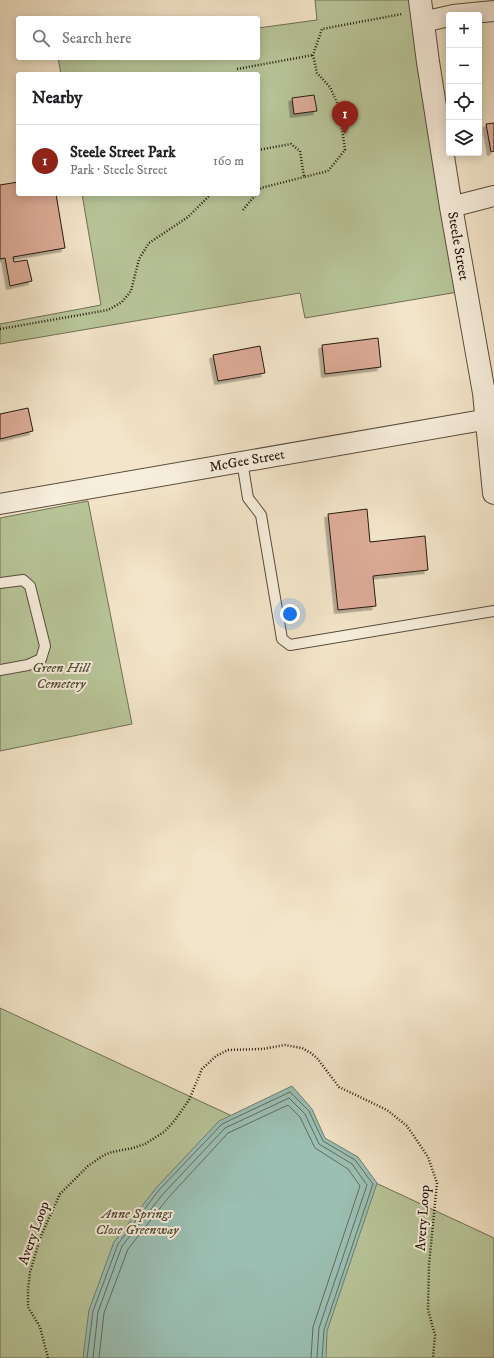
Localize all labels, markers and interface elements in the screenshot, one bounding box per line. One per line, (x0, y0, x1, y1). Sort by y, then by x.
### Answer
map controls (446, 12, 482, 156)
button: + (446, 12, 482, 48)
search box (16, 16, 260, 60)
icon: search (30, 27, 52, 49)
text: Search here (62, 29, 131, 48)
button: − (446, 48, 482, 84)
button: locate (446, 84, 482, 120)
text: Nearby (32, 87, 82, 109)
pin: 1 (332, 101, 358, 134)
button: layers (446, 120, 482, 156)
text: Steele Street Park (70, 143, 176, 162)
text: 1 (43, 153, 47, 169)
text: 160 m (213, 153, 244, 169)
text: Park · Steele Street (70, 162, 168, 178)
street label: Steele Street (443, 210, 473, 282)
street label: McGee Street (208, 445, 287, 476)
your location (280, 604, 300, 624)
park label: Green Hill Cemetery (32, 659, 91, 693)
street label: Avery Loop (412, 1184, 434, 1252)
street label: Avery Loop (14, 1199, 54, 1267)
park label: Anne Springs Close Greenway (95, 1205, 180, 1239)

